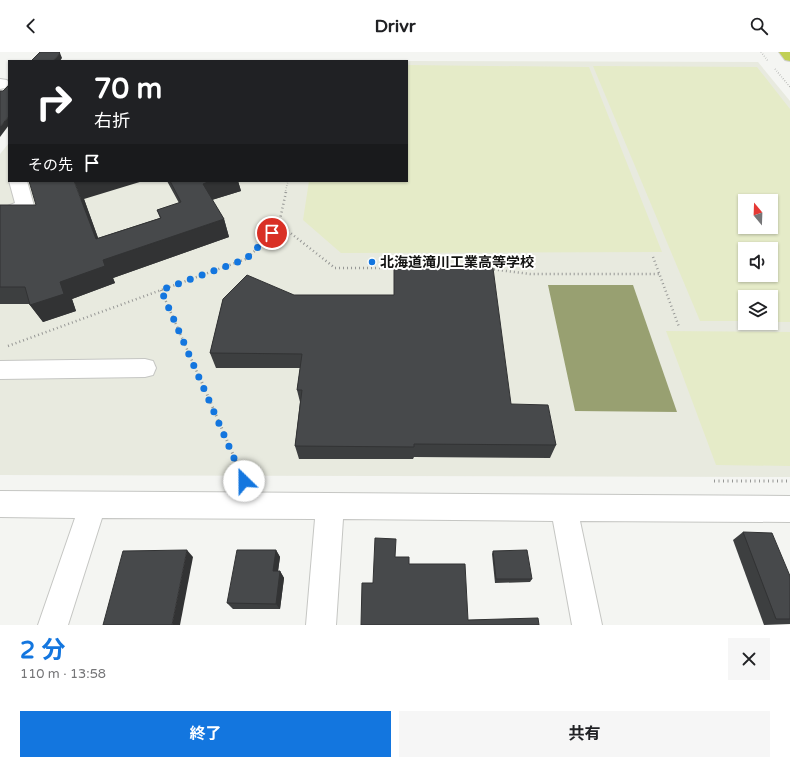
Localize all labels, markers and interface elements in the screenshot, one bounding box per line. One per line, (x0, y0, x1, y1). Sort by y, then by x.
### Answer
icon: back (20, 15, 42, 37)
text: Drivr (374, 15, 416, 37)
icon: search (748, 15, 770, 37)
text: 70 m (94, 72, 162, 106)
icon: right (28, 76, 80, 128)
text: 右折 (94, 110, 130, 132)
icon: arrive (81, 152, 103, 174)
text: その先 (28, 156, 73, 174)
north arrow (738, 194, 778, 234)
map controls (738, 194, 778, 330)
pin (255, 216, 289, 250)
icon: arrive (261, 222, 283, 244)
button: sound (738, 242, 778, 282)
place label: 北海道滝川工業高等学校 (380, 254, 534, 271)
marker: 北海道滝川工業高等学校 (367, 257, 377, 267)
button: layers (738, 290, 778, 330)
position arrow (223, 460, 265, 502)
text: 2 分 (20, 636, 65, 665)
button: close (728, 638, 770, 680)
text: 110 m · 13:58 (20, 666, 106, 682)
button: 終了 (20, 711, 391, 757)
button: 共有 (399, 711, 770, 757)

